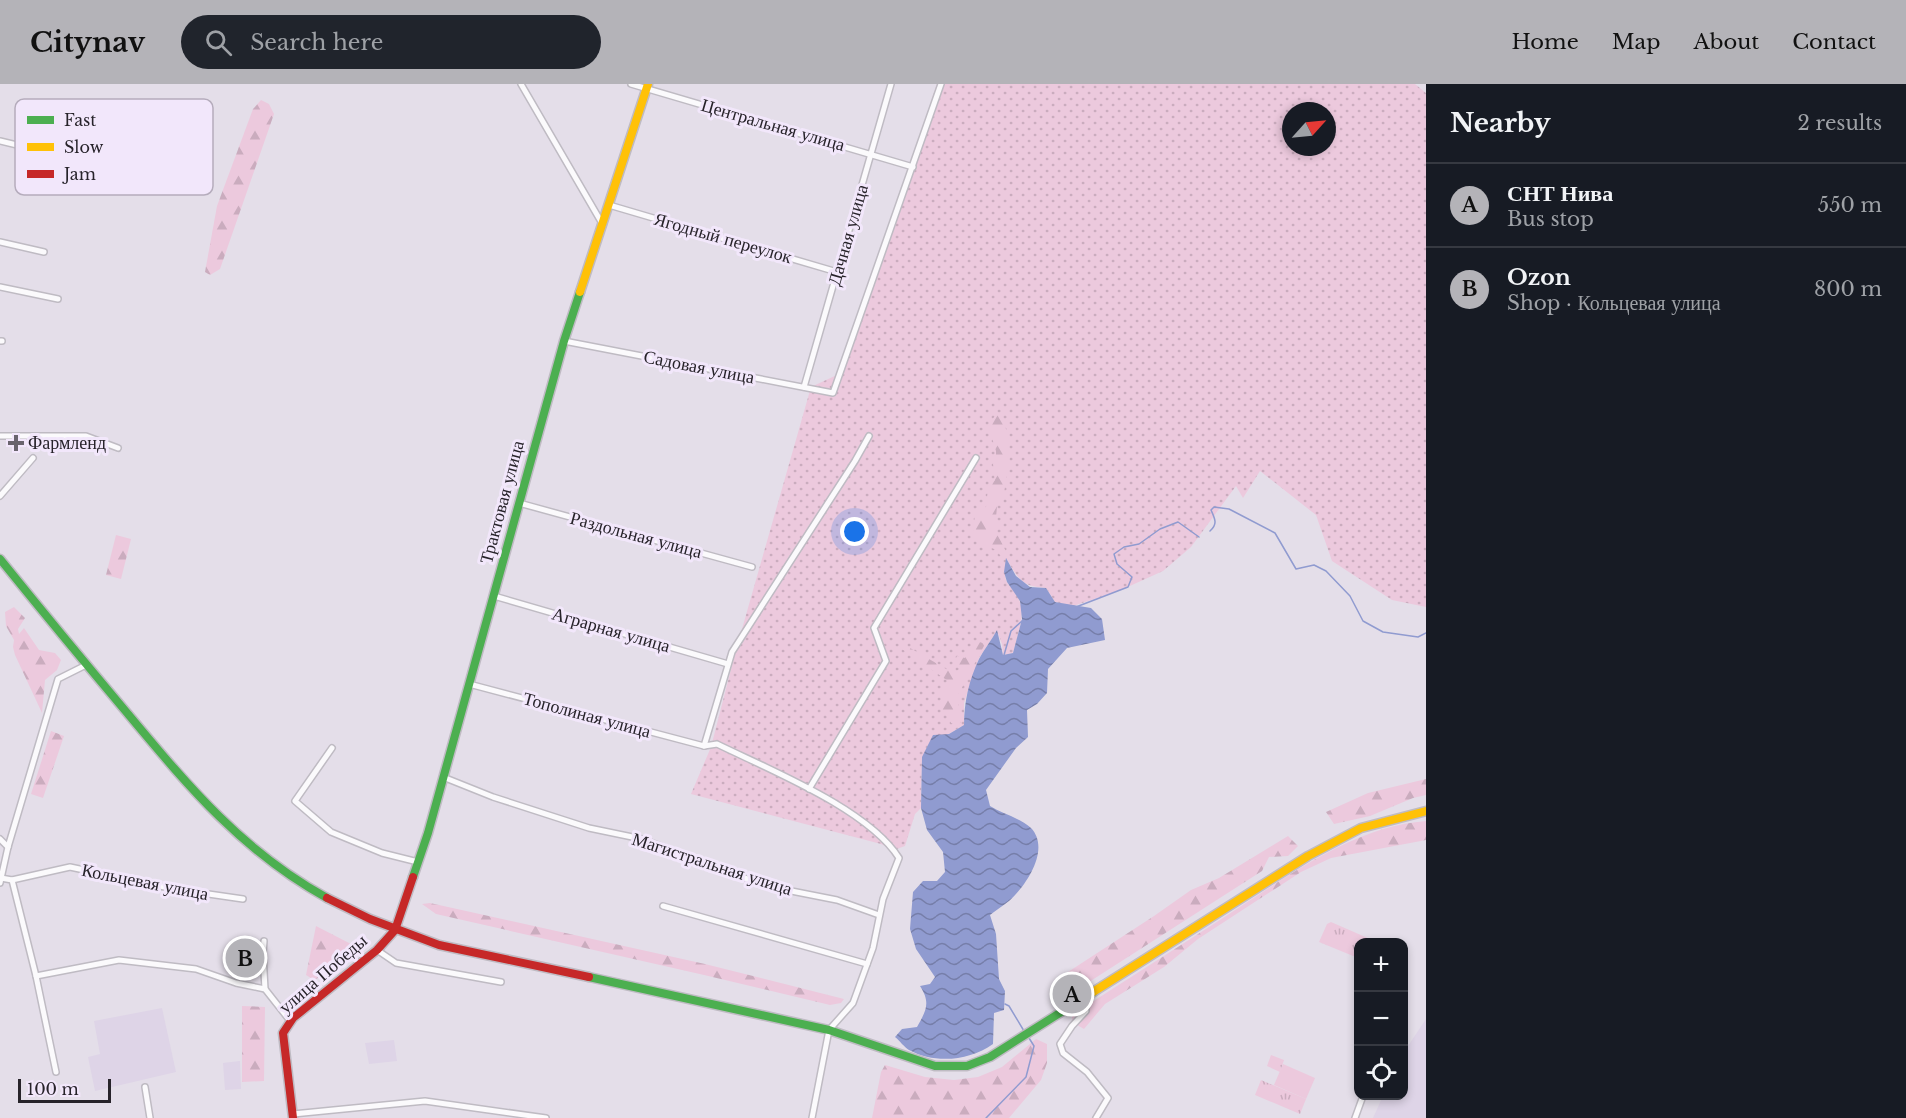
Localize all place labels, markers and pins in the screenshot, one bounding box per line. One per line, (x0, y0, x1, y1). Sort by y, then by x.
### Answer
place label: Фармленд (28, 432, 106, 454)
marker: Фармленд (9, 436, 23, 450)
pin: B (226, 936, 264, 980)
pin: A (1052, 972, 1092, 1016)

